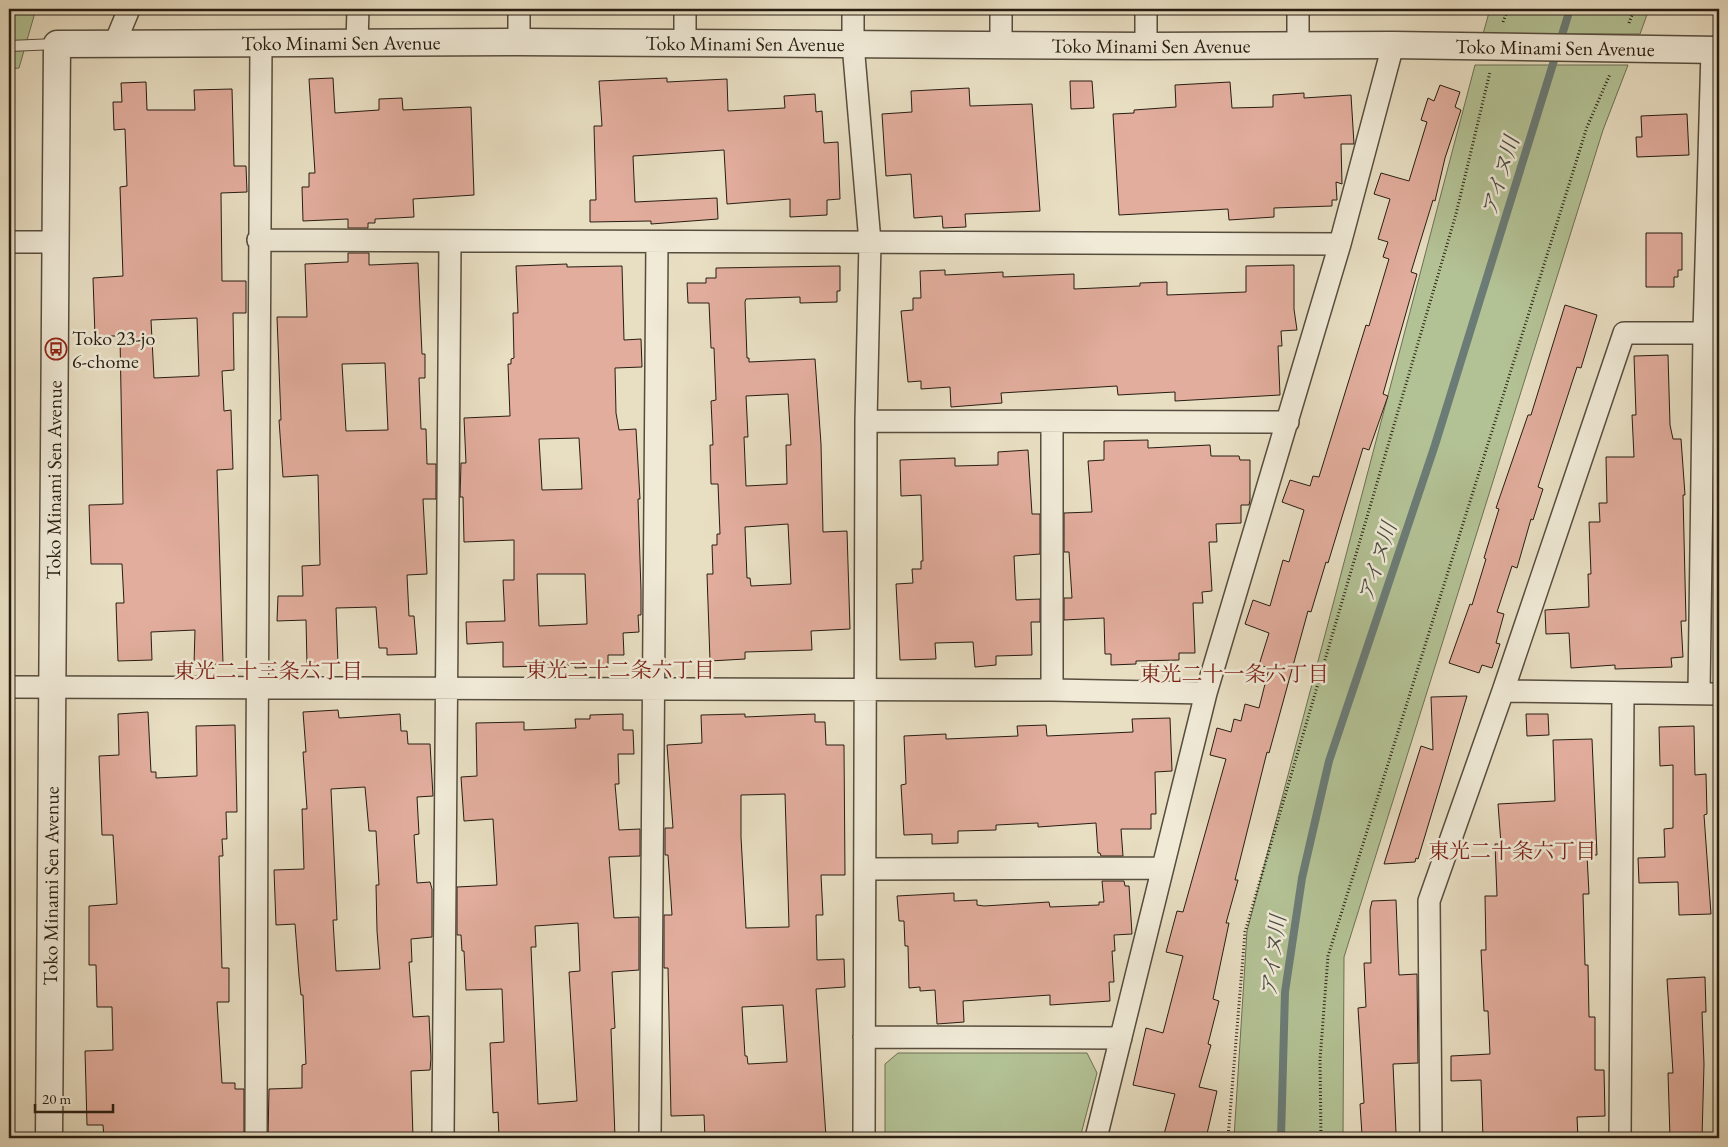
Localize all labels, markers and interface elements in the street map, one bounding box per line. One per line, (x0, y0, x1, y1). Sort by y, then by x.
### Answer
street label: Toko Minami Sen Avenue (241, 29, 441, 56)
street label: Toko Minami Sen Avenue (645, 30, 845, 57)
street label: Toko Minami Sen Avenue (1051, 32, 1251, 59)
street label: Toko Minami Sen Avenue (1455, 33, 1655, 62)
water label: アイヌ川 (1475, 131, 1525, 219)
place label: Toko 23-jo 6-chome (72, 325, 155, 374)
bus stop icon: Toko 23-jo 6-chome (44, 337, 68, 361)
street label: Toko Minami Sen Avenue (40, 380, 68, 580)
water label: アイヌ川 (1351, 517, 1403, 605)
district label: 東光二十二条六丁目 (526, 656, 715, 683)
district label: 東光二十三条六丁目 (174, 657, 363, 684)
district label: 東光二十一条六丁目 (1140, 660, 1329, 687)
street label: Toko Minami Sen Avenue (37, 786, 65, 986)
district label: 東光二十条六丁目 (1428, 837, 1596, 864)
water label: アイヌ川 (1255, 912, 1292, 998)
scale bar (35, 1082, 112, 1114)
text: 20 m (42, 1089, 71, 1108)

